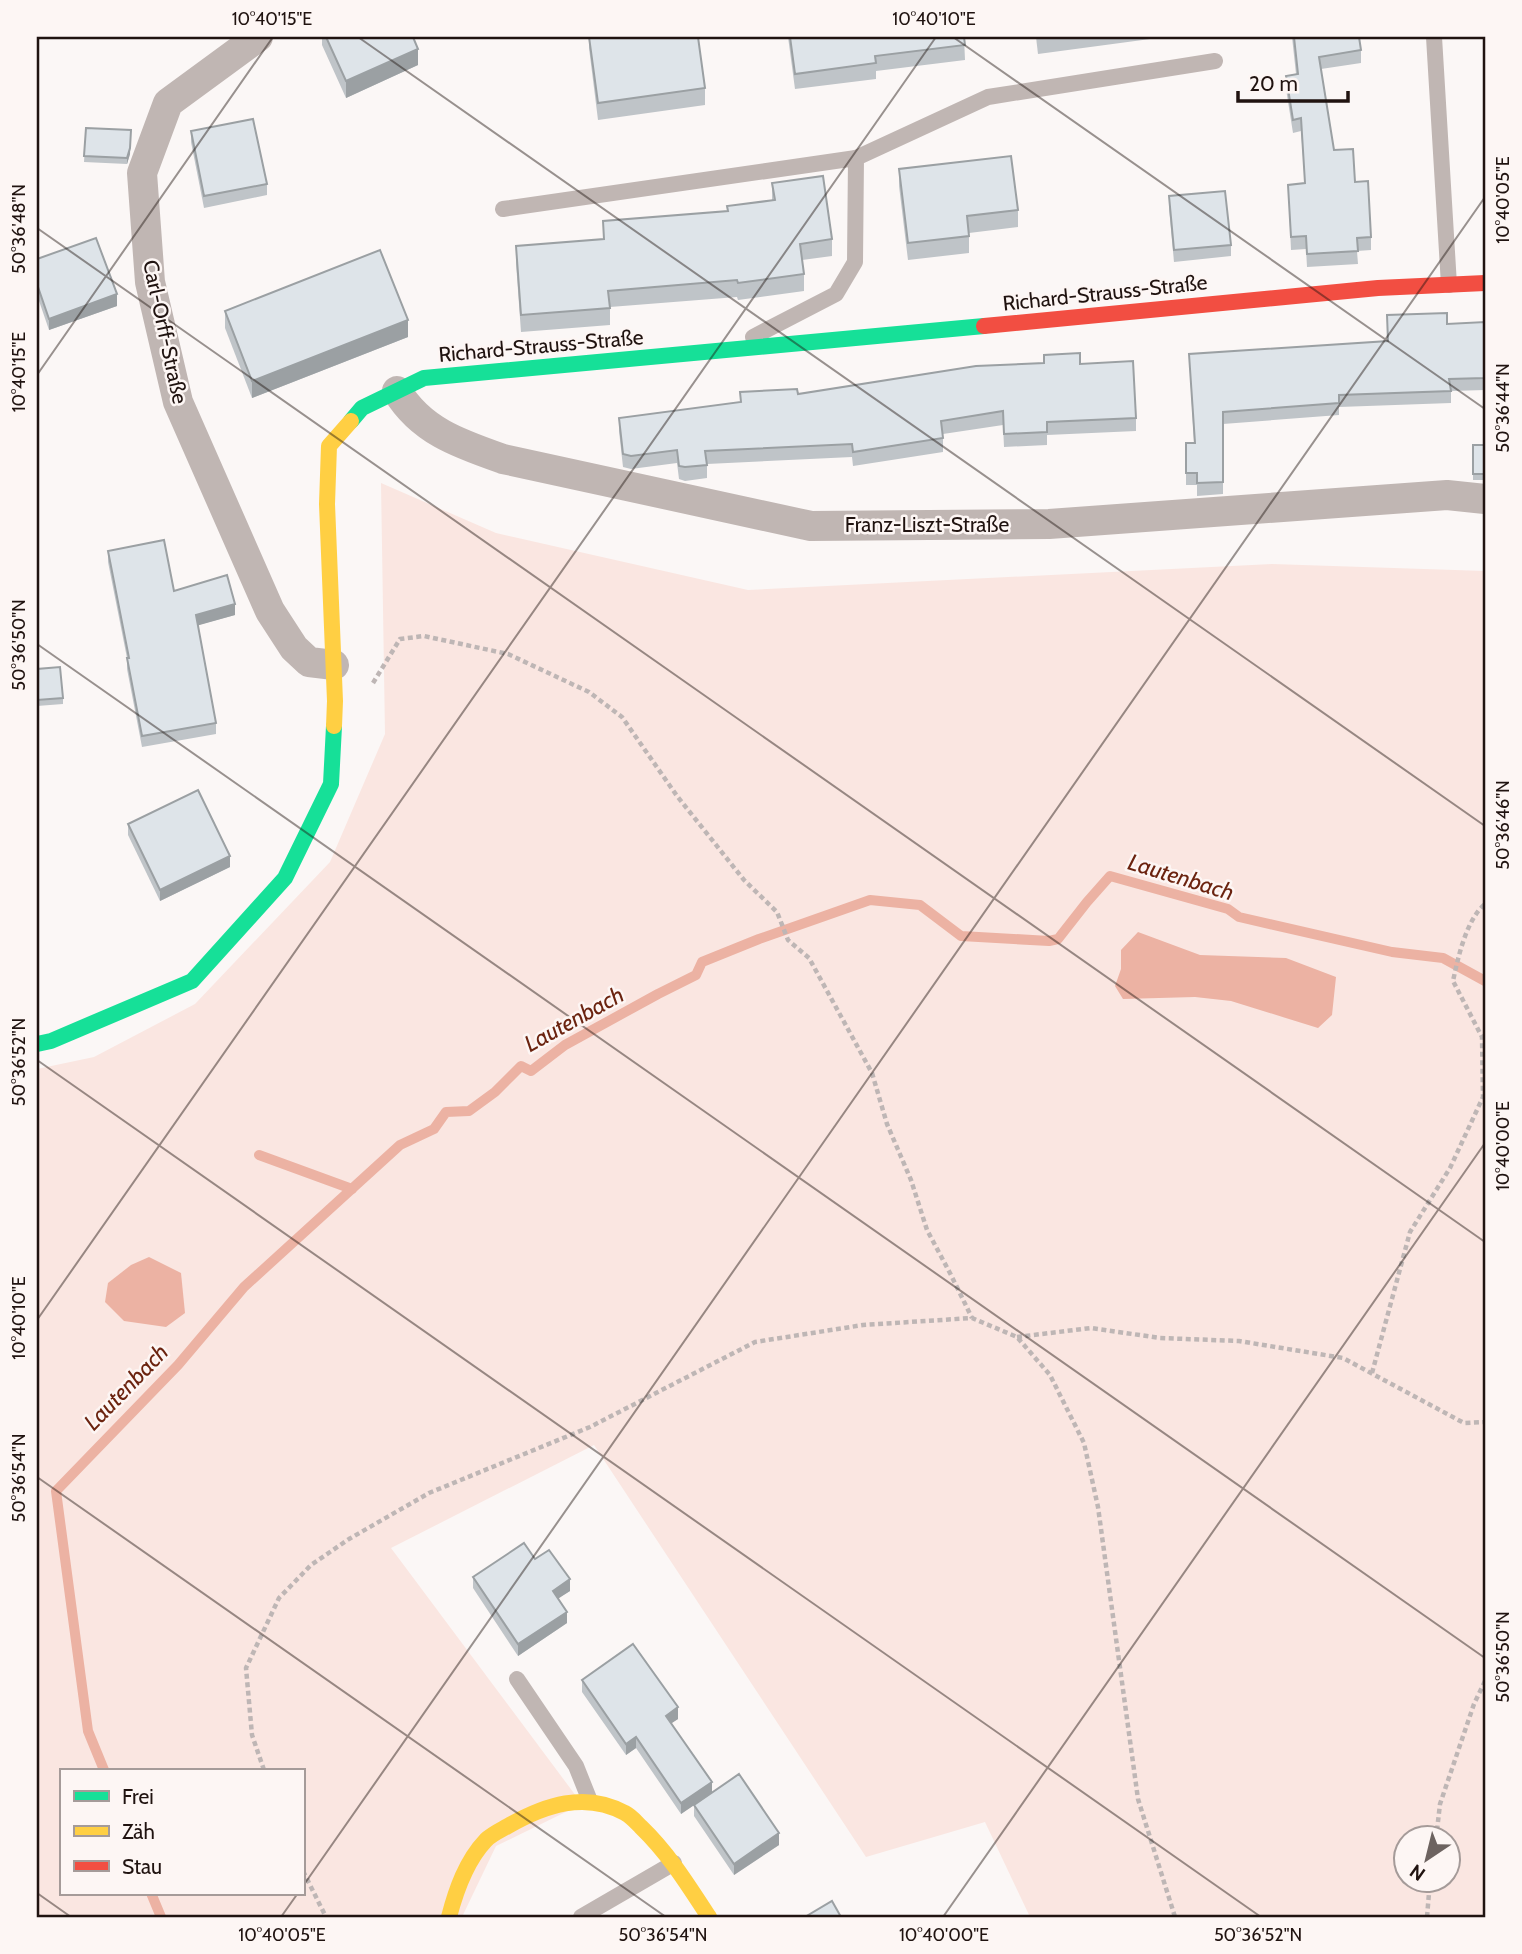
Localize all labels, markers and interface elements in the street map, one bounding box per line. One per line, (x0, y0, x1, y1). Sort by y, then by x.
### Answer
text: 10°40'15"E (232, 8, 312, 30)
text: 10°40'10"E (892, 8, 976, 30)
scale bar (1238, 60, 1349, 104)
text: 20 m (1249, 71, 1298, 96)
text: 10°40'05"E (1492, 156, 1514, 244)
text: 50°36'48"N (8, 184, 30, 274)
street label: Carl-Orff-Straße (138, 258, 193, 406)
street label: Richard-Strauss-Straße (1001, 269, 1209, 316)
street label: Richard-Strauss-Straße (437, 324, 645, 367)
text: 10°40'15"E (8, 332, 30, 412)
text: 50°36'44"N (1492, 363, 1514, 453)
street label: Franz-Liszt-Straße (845, 512, 1009, 537)
text: 50°36'50"N (8, 599, 30, 691)
text: 50°36'46"N (1492, 780, 1514, 870)
water label: Lautenbach (1125, 848, 1237, 906)
water label: Lautenbach (519, 980, 629, 1058)
text: 50°36'52"N (8, 1018, 30, 1106)
text: 10°40'00"E (1492, 1101, 1514, 1191)
text: 10°40'10"E (8, 1276, 30, 1360)
water label: Lautenbach (78, 1338, 174, 1436)
text: 50°36'54"N (8, 1434, 30, 1523)
text: 50°36'50"N (1492, 1611, 1514, 1703)
legend (60, 1769, 304, 1895)
text: Frei (122, 1784, 154, 1809)
text: Zäh (122, 1819, 155, 1844)
north arrow (1392, 1825, 1462, 1895)
text: Stau (122, 1854, 162, 1879)
text: N (1405, 1859, 1430, 1886)
text: 10°40'05"E (238, 1924, 326, 1946)
text: 50°36'54"N (619, 1924, 708, 1946)
text: 10°40'00"E (899, 1924, 989, 1946)
text: 50°36'52"N (1214, 1924, 1302, 1946)

